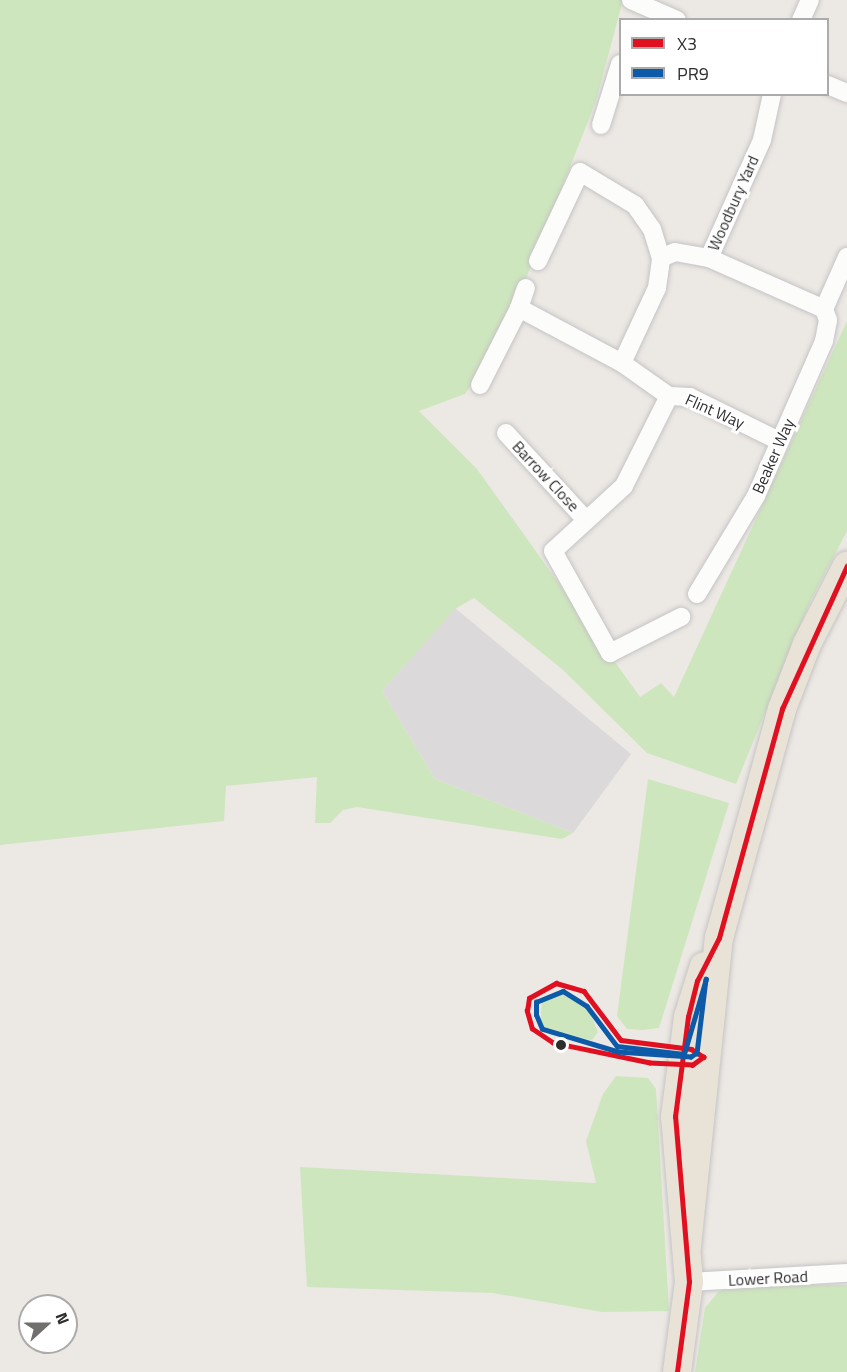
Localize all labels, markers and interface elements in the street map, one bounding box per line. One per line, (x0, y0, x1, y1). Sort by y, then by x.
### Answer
legend (619, 18, 829, 96)
text: X3 (677, 30, 697, 57)
text: PR9 (677, 60, 709, 87)
street label: Woodbury Yard (703, 152, 763, 254)
street label: Flint Way (682, 389, 748, 433)
street label: Beaker Way (748, 415, 798, 497)
street label: Barrow Close (509, 437, 583, 515)
unlabelled marker (555, 1039, 567, 1051)
street label: Lower Road (728, 1266, 808, 1290)
north arrow (18, 1294, 78, 1354)
text: N (50, 1309, 76, 1328)

